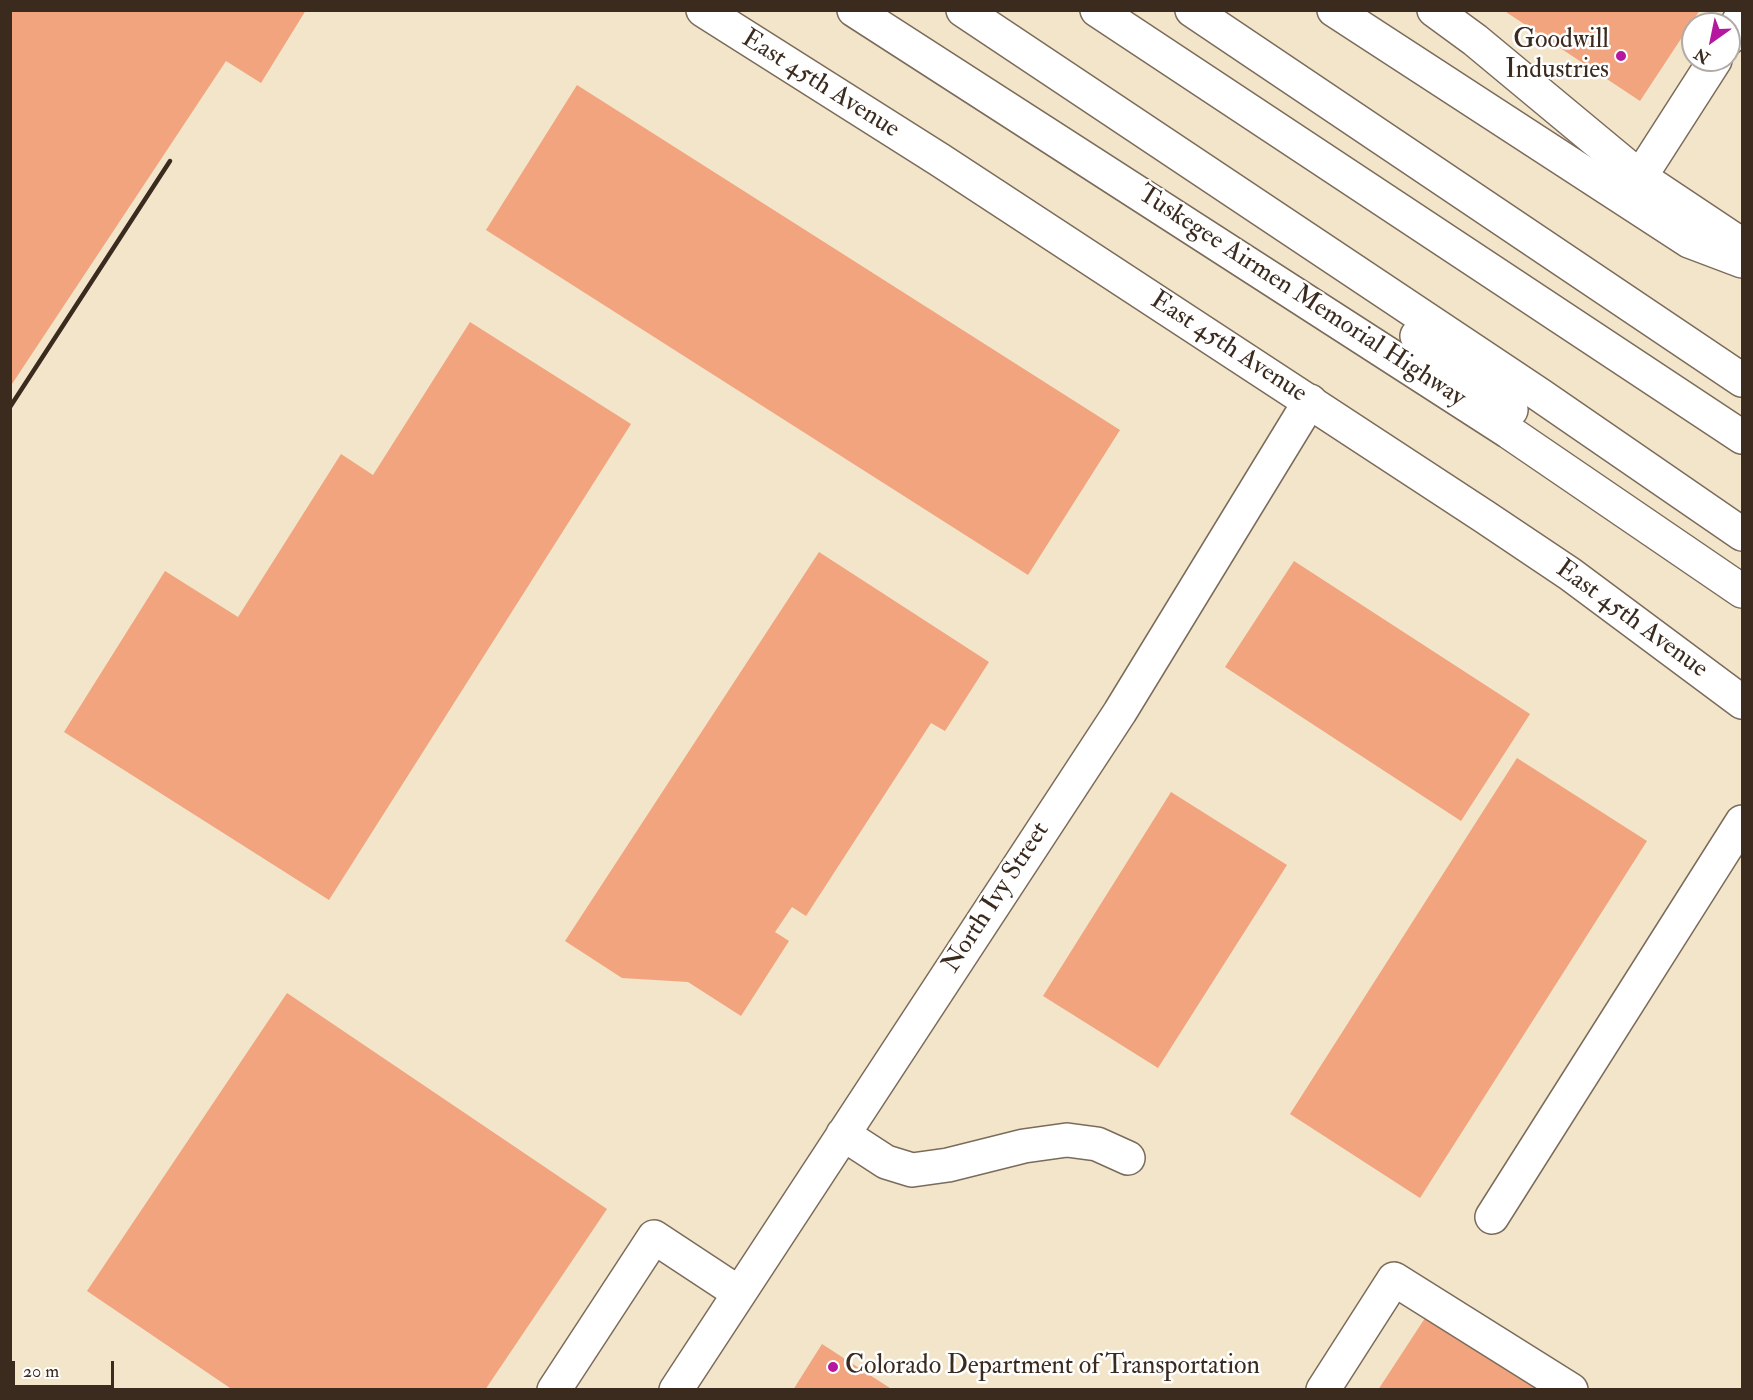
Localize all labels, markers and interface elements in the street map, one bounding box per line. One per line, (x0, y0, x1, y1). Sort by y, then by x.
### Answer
north arrow (1681, 12, 1741, 72)
street label: East 45th Avenue (735, 24, 905, 146)
place label: Goodwill Industries (1505, 25, 1609, 86)
text: N (1691, 43, 1714, 68)
marker: Goodwill Industries (1614, 49, 1628, 63)
street label: Tuskegee Airmen Memorial Highway (1131, 179, 1471, 415)
street label: East 45th Avenue (1144, 286, 1312, 410)
street label: East 45th Avenue (1549, 554, 1713, 686)
street label: North Ivy Street (937, 817, 1057, 979)
scale bar (15, 1349, 117, 1387)
place label: Colorado Department of Transportation (845, 1351, 1260, 1383)
text: 20 m (23, 1360, 59, 1383)
marker: Colorado Department of Transportation (826, 1360, 840, 1374)

